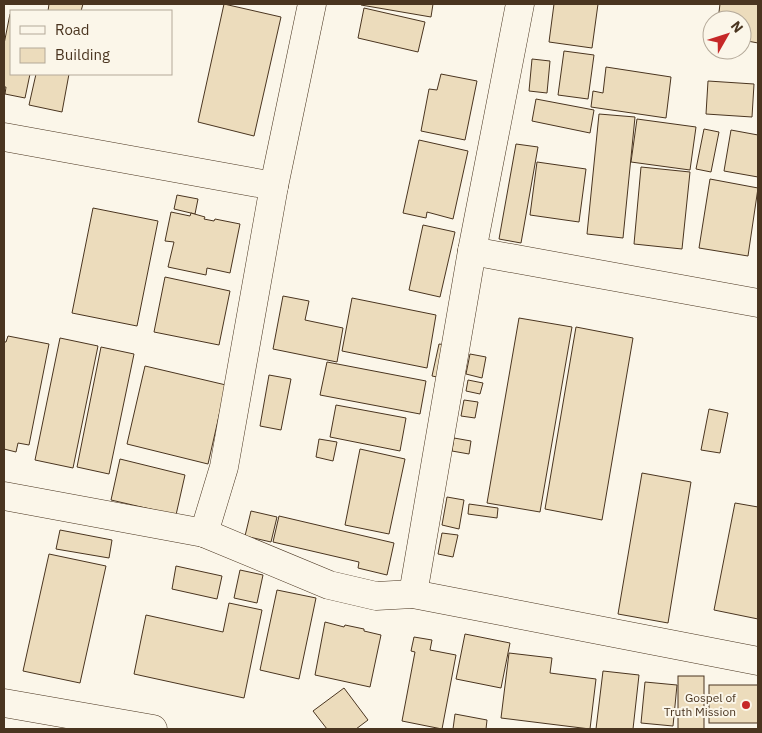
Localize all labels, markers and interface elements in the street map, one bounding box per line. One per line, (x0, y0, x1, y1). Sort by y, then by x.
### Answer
legend (10, 10, 172, 75)
north arrow (702, 10, 752, 60)
text: N (727, 17, 747, 36)
text: Road (55, 20, 90, 39)
text: Building (55, 45, 110, 64)
place label: Gospel of Truth Mission (664, 690, 736, 719)
marker: Gospel of Truth Mission (740, 699, 752, 711)

